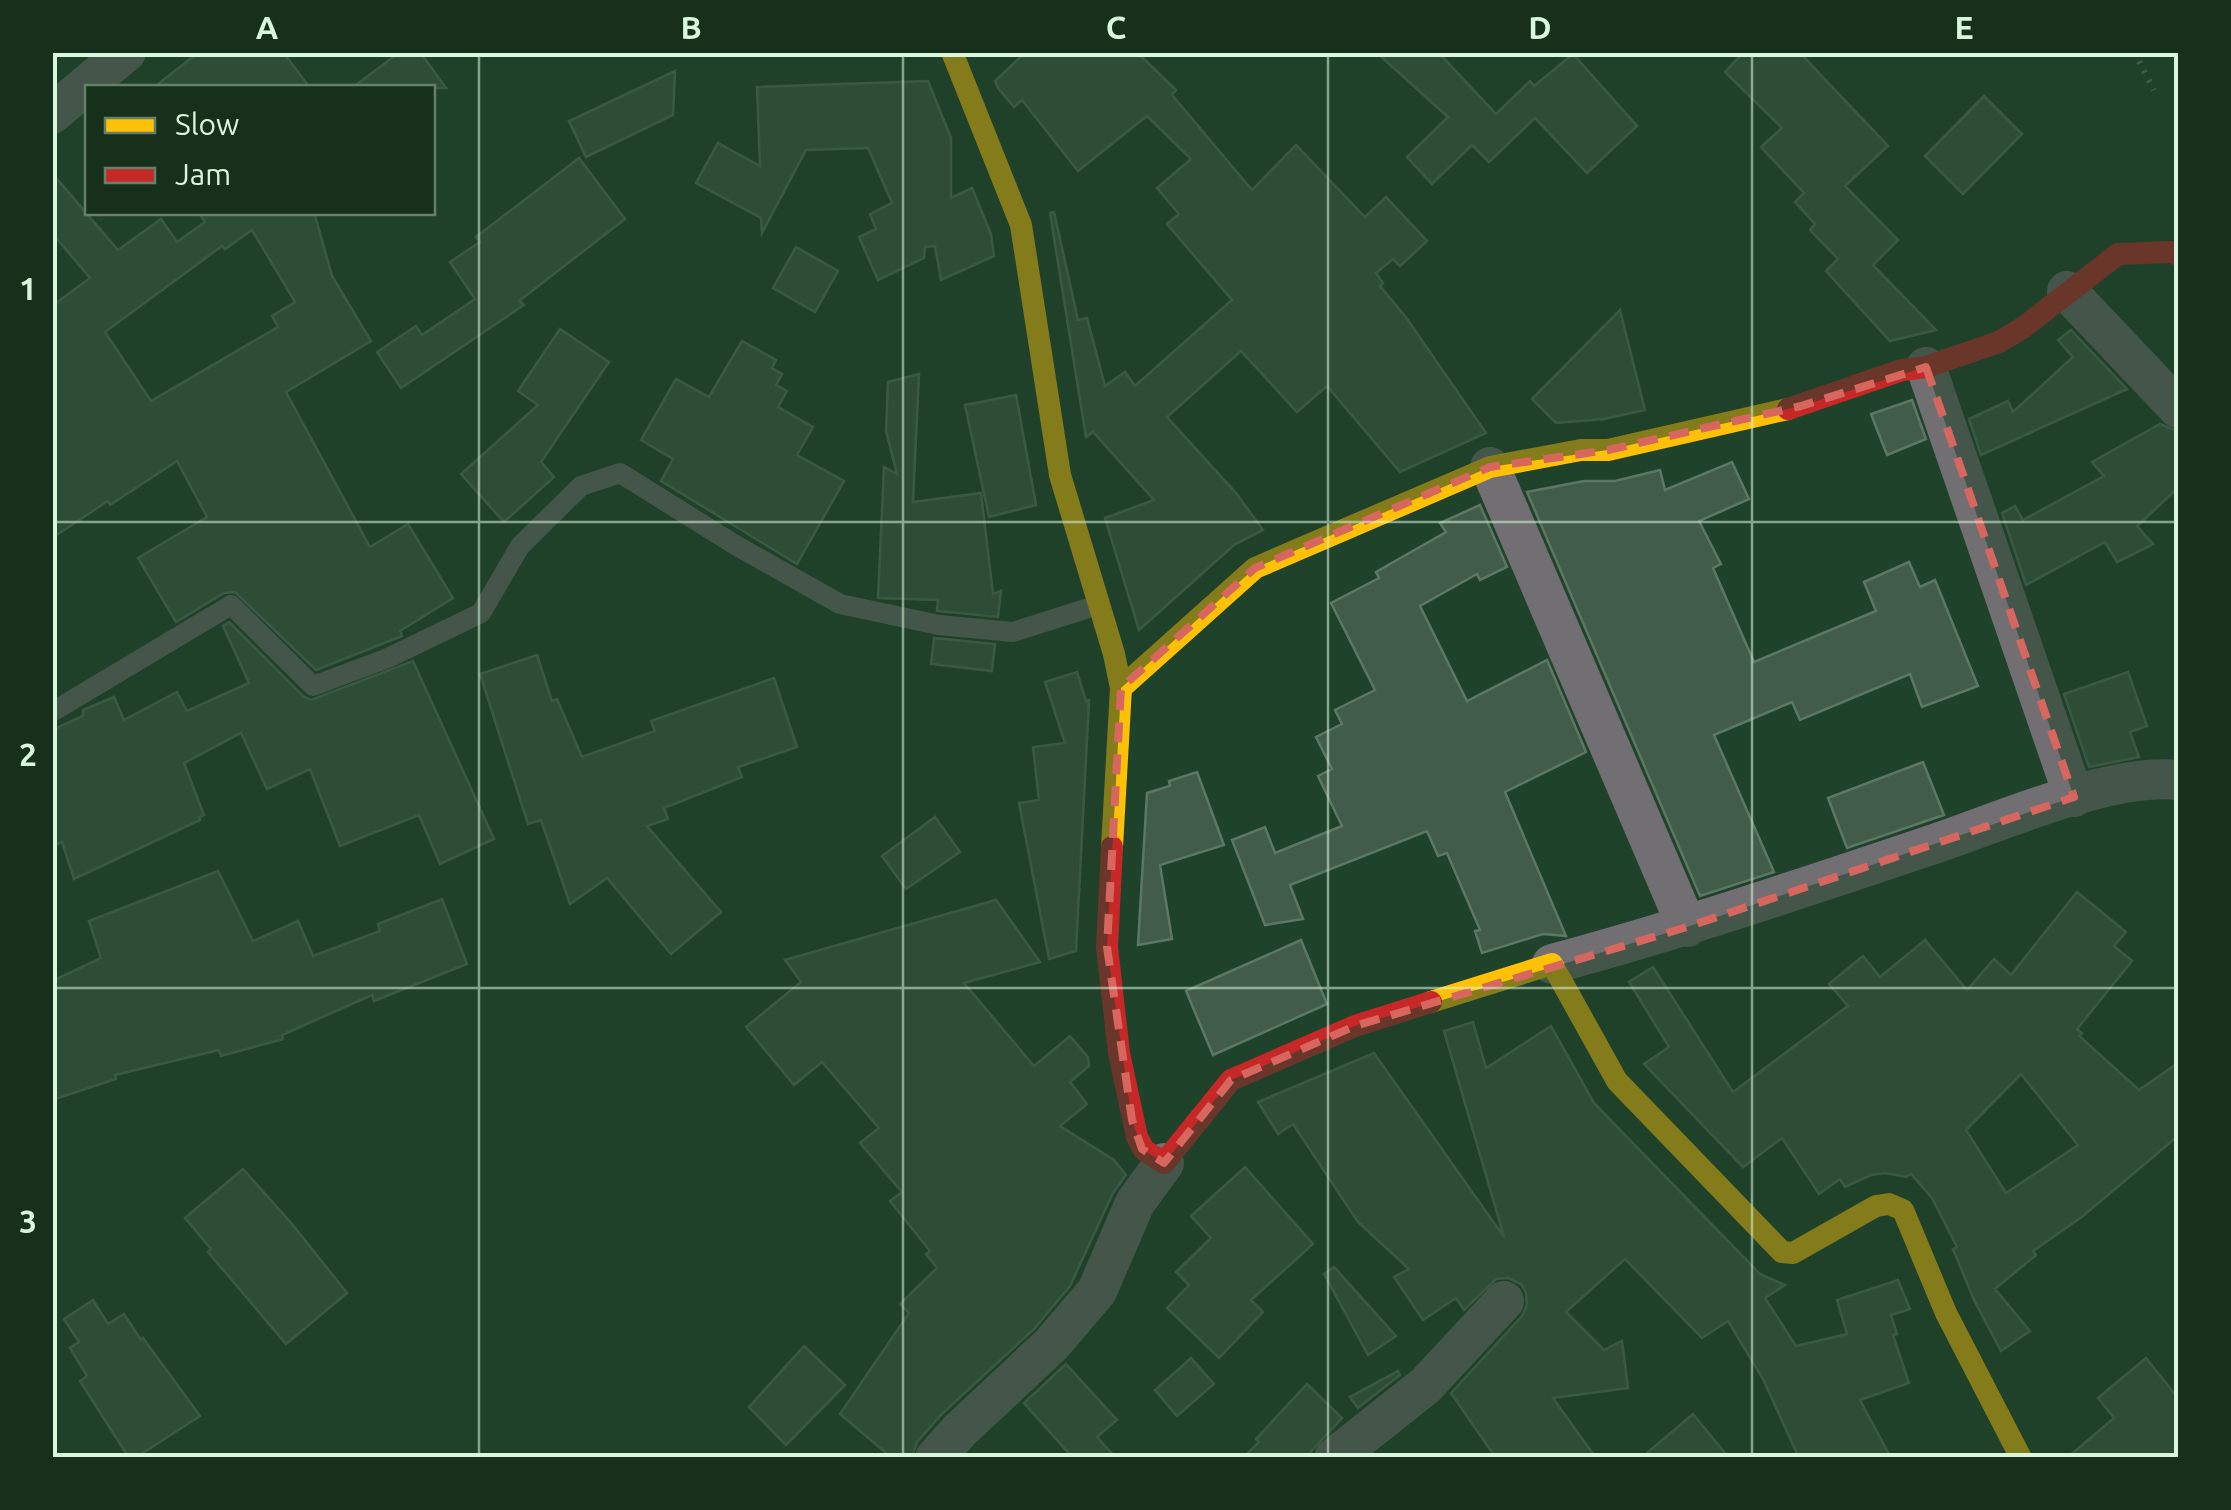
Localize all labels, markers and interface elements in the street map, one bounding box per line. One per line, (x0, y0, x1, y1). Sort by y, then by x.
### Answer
text: A (256, 9, 279, 45)
text: B (680, 9, 702, 45)
text: C (1106, 9, 1126, 45)
text: D (1528, 9, 1552, 45)
text: E (1954, 9, 1974, 45)
legend (85, 85, 435, 215)
text: Slow (175, 107, 239, 141)
text: Jam (175, 157, 231, 191)
text: 1 (19, 270, 37, 306)
text: 2 (19, 736, 37, 772)
text: 3 (19, 1203, 37, 1239)

